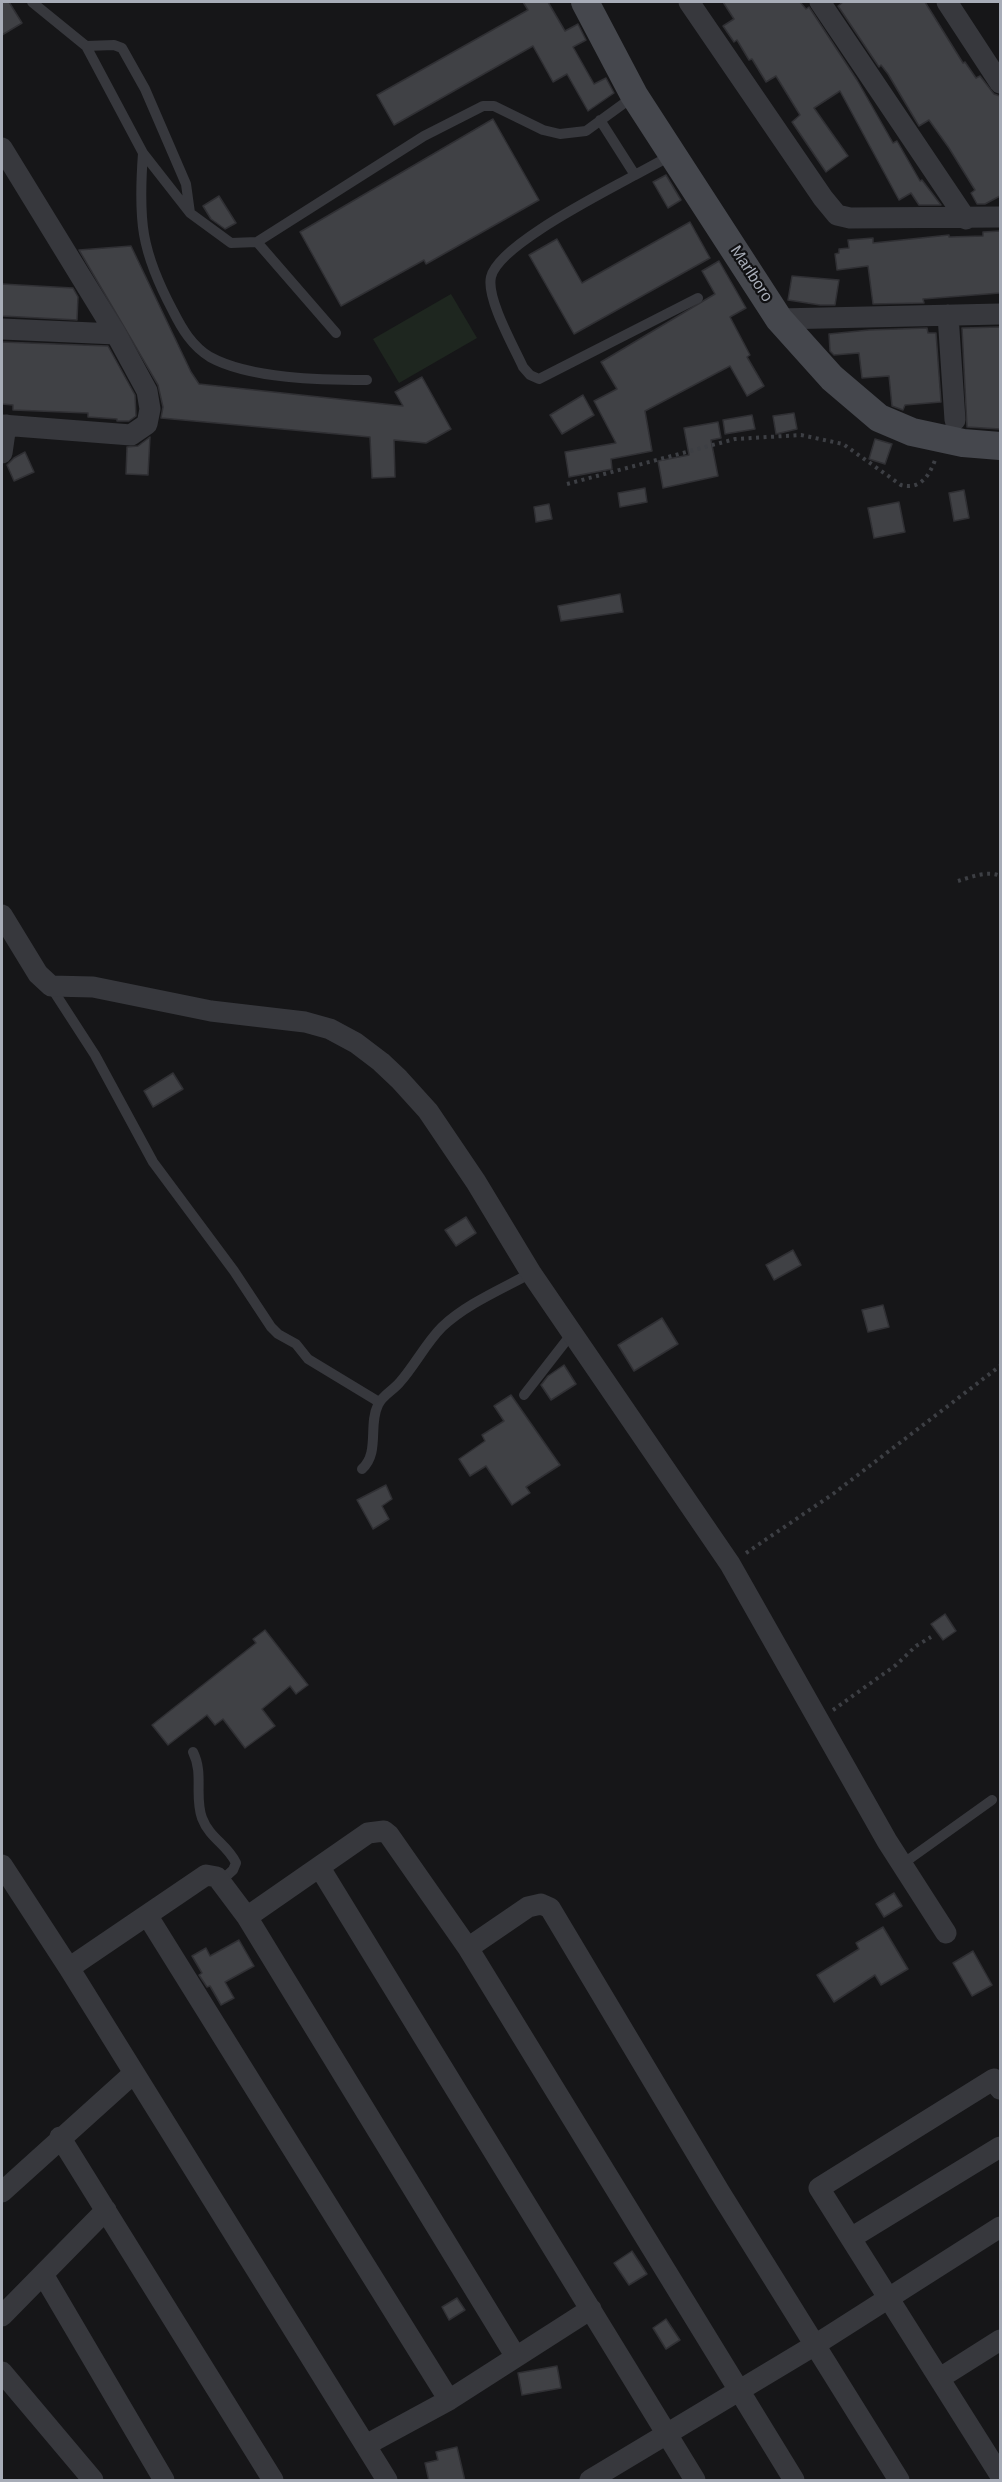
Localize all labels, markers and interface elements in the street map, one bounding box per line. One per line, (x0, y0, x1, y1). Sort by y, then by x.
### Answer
street label: Marlboro (726, 242, 776, 306)

